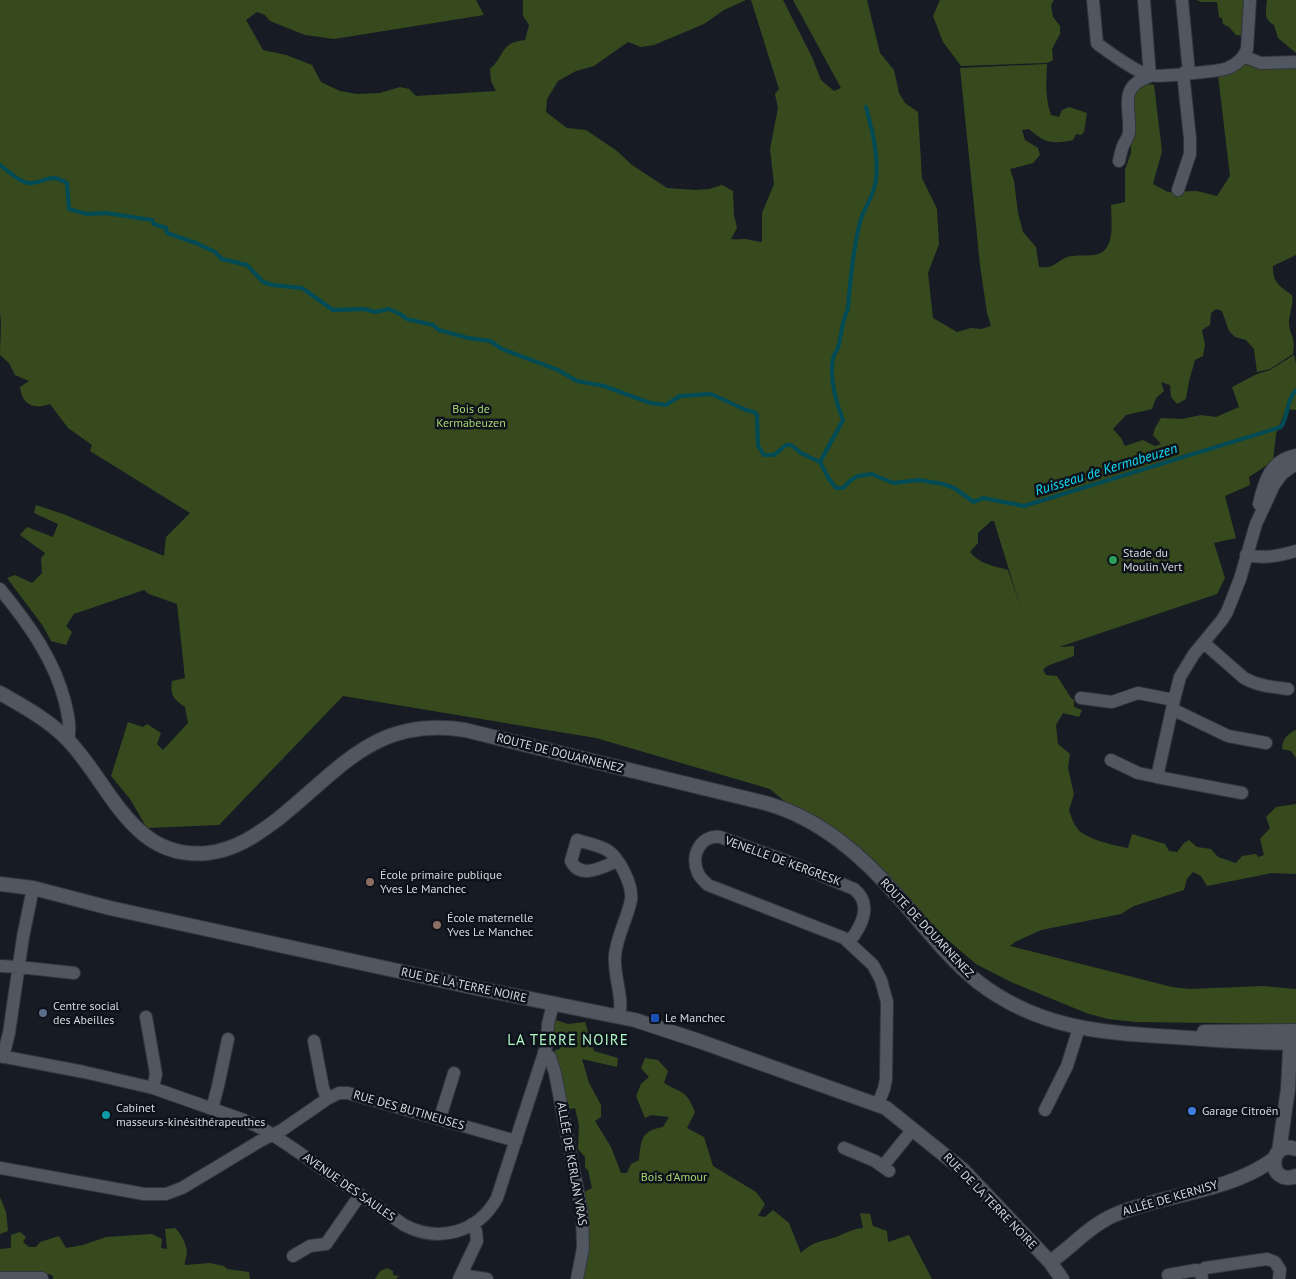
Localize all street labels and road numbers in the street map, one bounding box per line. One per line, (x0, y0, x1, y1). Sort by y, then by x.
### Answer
street label: ROUTE DE DOUARNENEZ (495, 730, 625, 776)
street label: VENELLE DE KERGRESK (722, 832, 843, 888)
street label: ROUTE DE DOUARNENEZ (878, 875, 977, 981)
street label: RUE DE LA TERRE NOIRE (400, 964, 528, 1005)
street label: RUE DES BUTINEUSES (352, 1086, 466, 1133)
street label: ALLÉE DE KERLAN VRAS (554, 1101, 591, 1227)
street label: AVENUE DES SAULES (300, 1149, 398, 1224)
street label: RUE DE LA TERRE NOIRE (940, 1149, 1040, 1252)
street label: ALLÉE DE KERNISY (1120, 1177, 1220, 1218)

